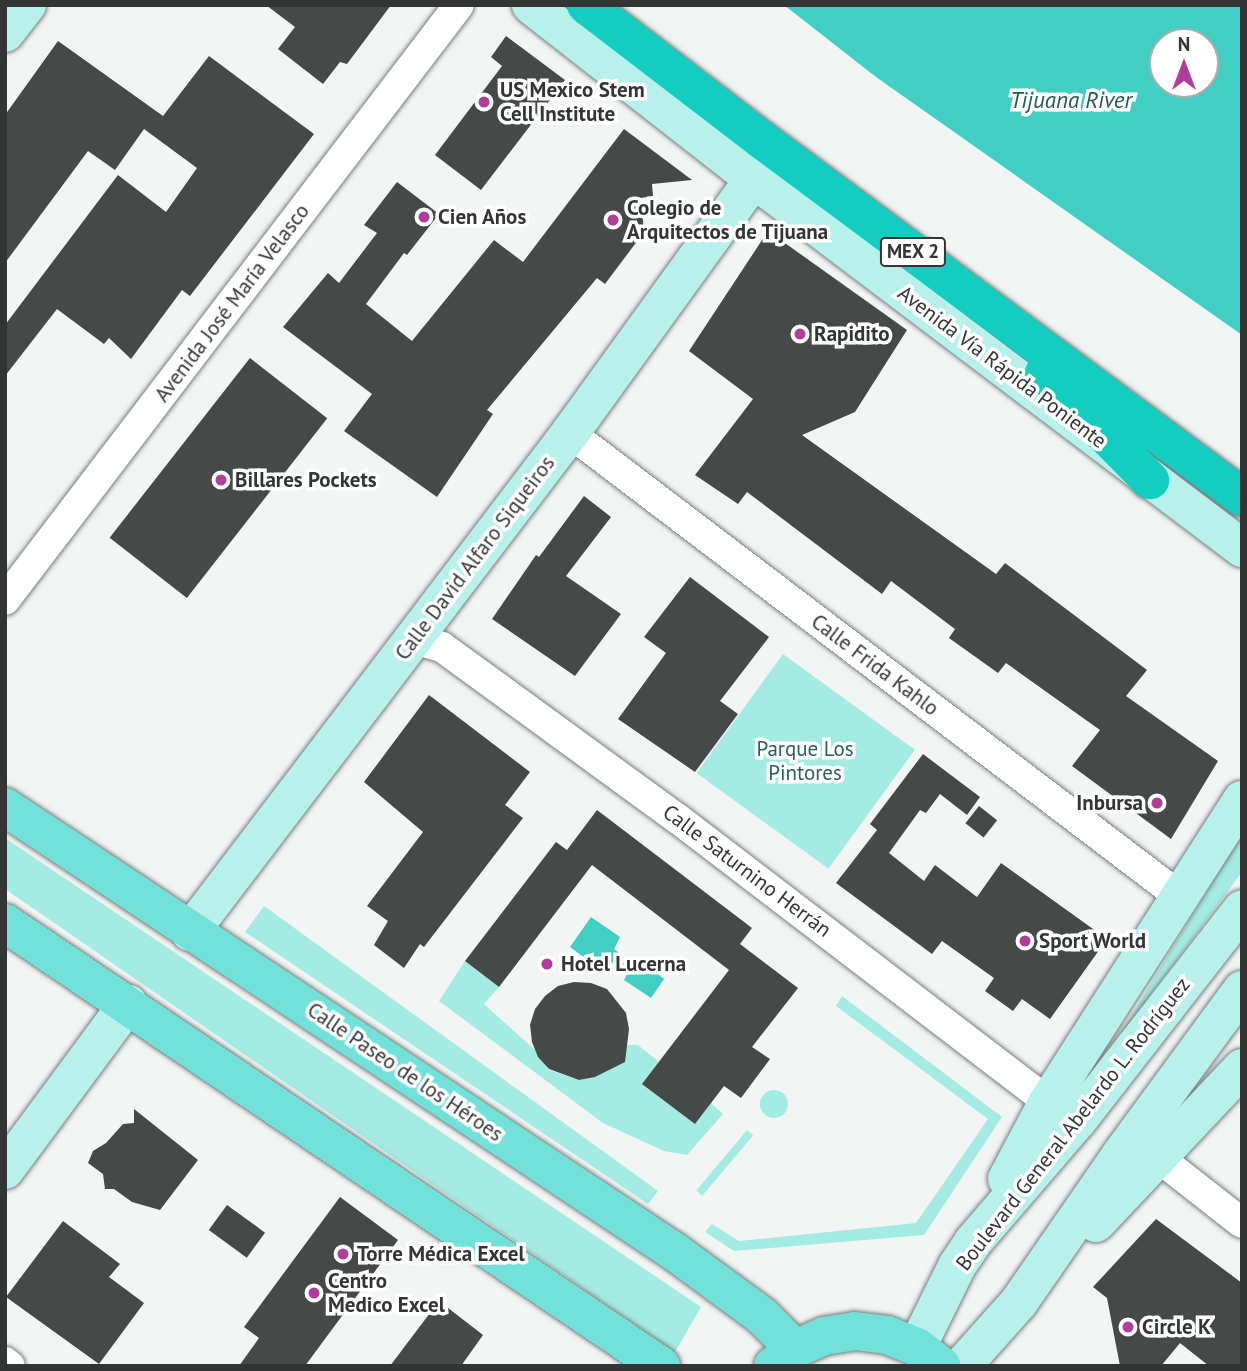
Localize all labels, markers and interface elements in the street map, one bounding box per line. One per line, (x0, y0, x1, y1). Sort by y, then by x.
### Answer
north arrow (1149, 28, 1219, 98)
text: N (1178, 32, 1190, 56)
place label: US Mexico Stem Cell Institute (500, 77, 645, 127)
water label: Tijuana River (1010, 86, 1132, 114)
marker: US Mexico Stem Cell Institute (474, 92, 494, 112)
place label: Colegio de Arquitectos de Tijuana (627, 195, 829, 245)
street label: Avenida José María Velasco (149, 199, 315, 407)
place label: Cien Años (438, 204, 527, 230)
marker: Cien Años (416, 209, 432, 225)
marker: Colegio de Arquitectos de Tijuana (605, 212, 621, 228)
road number: MEX 2 (878, 236, 948, 268)
street label: Avenida Vía Rápida Poniente (892, 280, 1112, 454)
place label: Rapidito (814, 321, 890, 347)
marker: Rapidito (792, 326, 808, 342)
street label: Calle David Alfaro Siqueiros (390, 451, 560, 665)
place label: Billares Pockets (235, 467, 377, 493)
marker: Billares Pockets (213, 472, 229, 488)
street label: Calle Frida Kahlo (806, 609, 944, 721)
park label: Parque Los Pintores (756, 736, 854, 786)
place label: Inbursa (1076, 790, 1143, 816)
marker: Inbursa (1149, 795, 1165, 811)
street label: Calle Saturnino Herrán (658, 800, 836, 942)
place label: Sport World (1039, 928, 1147, 954)
marker: Sport World (1017, 933, 1033, 949)
place label: Hotel Lucerna (561, 951, 686, 977)
marker: Hotel Lucerna (539, 956, 555, 972)
street label: Boulevard General Abelardo L. Rodríguez (950, 972, 1196, 1276)
street label: Calle Paseo de los Héroes (303, 997, 507, 1147)
place label: Torre Médica Excel (357, 1241, 525, 1267)
marker: Torre Médica Excel (335, 1246, 351, 1262)
place label: Centro Medico Excel (328, 1268, 445, 1318)
marker: Centro Medico Excel (306, 1285, 322, 1301)
place label: Circle K (1142, 1314, 1211, 1340)
marker: Circle K (1120, 1319, 1136, 1335)

